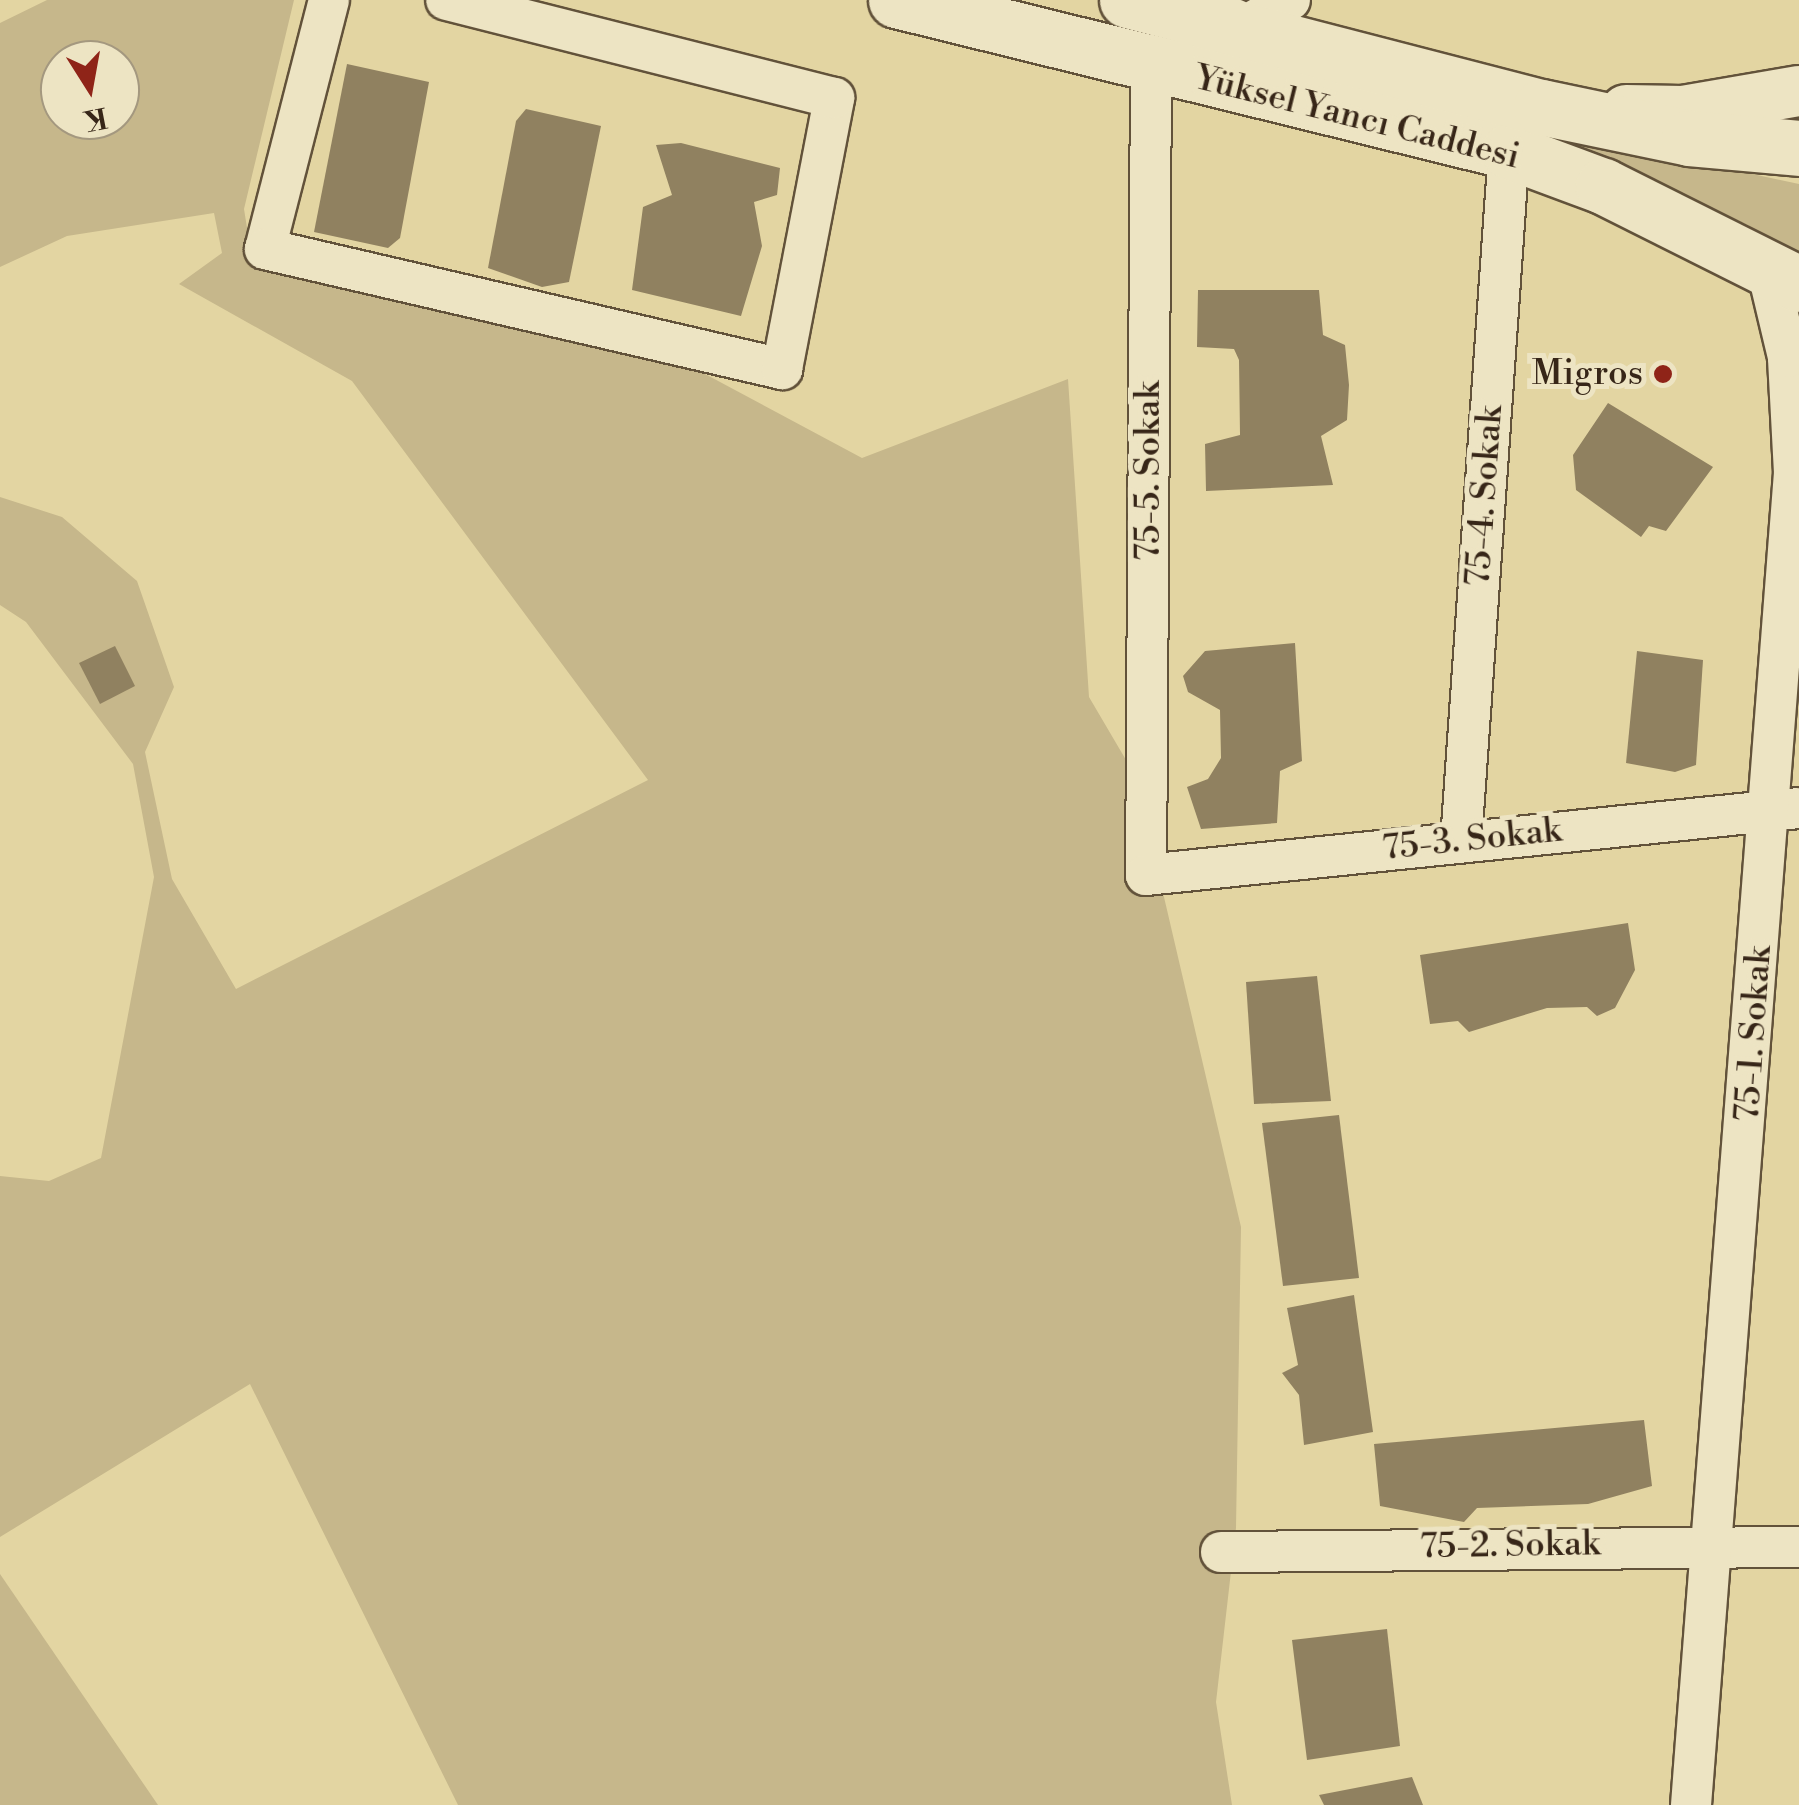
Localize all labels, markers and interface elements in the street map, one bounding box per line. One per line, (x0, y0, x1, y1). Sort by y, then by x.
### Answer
north arrow (40, 40, 140, 140)
street label: Yüksel Yancı Caddesi (1190, 57, 1524, 179)
text: K (81, 99, 110, 137)
place label: Migros (1532, 353, 1643, 395)
marker: Migros (1652, 363, 1674, 385)
street label: 75-5. Sokak (1128, 381, 1170, 561)
street label: 75-4. Sokak (1458, 404, 1512, 588)
street label: 75-3. Sokak (1380, 810, 1564, 870)
street label: 75-1. Sokak (1727, 945, 1781, 1123)
street label: 75-2. Sokak (1420, 1523, 1600, 1569)

